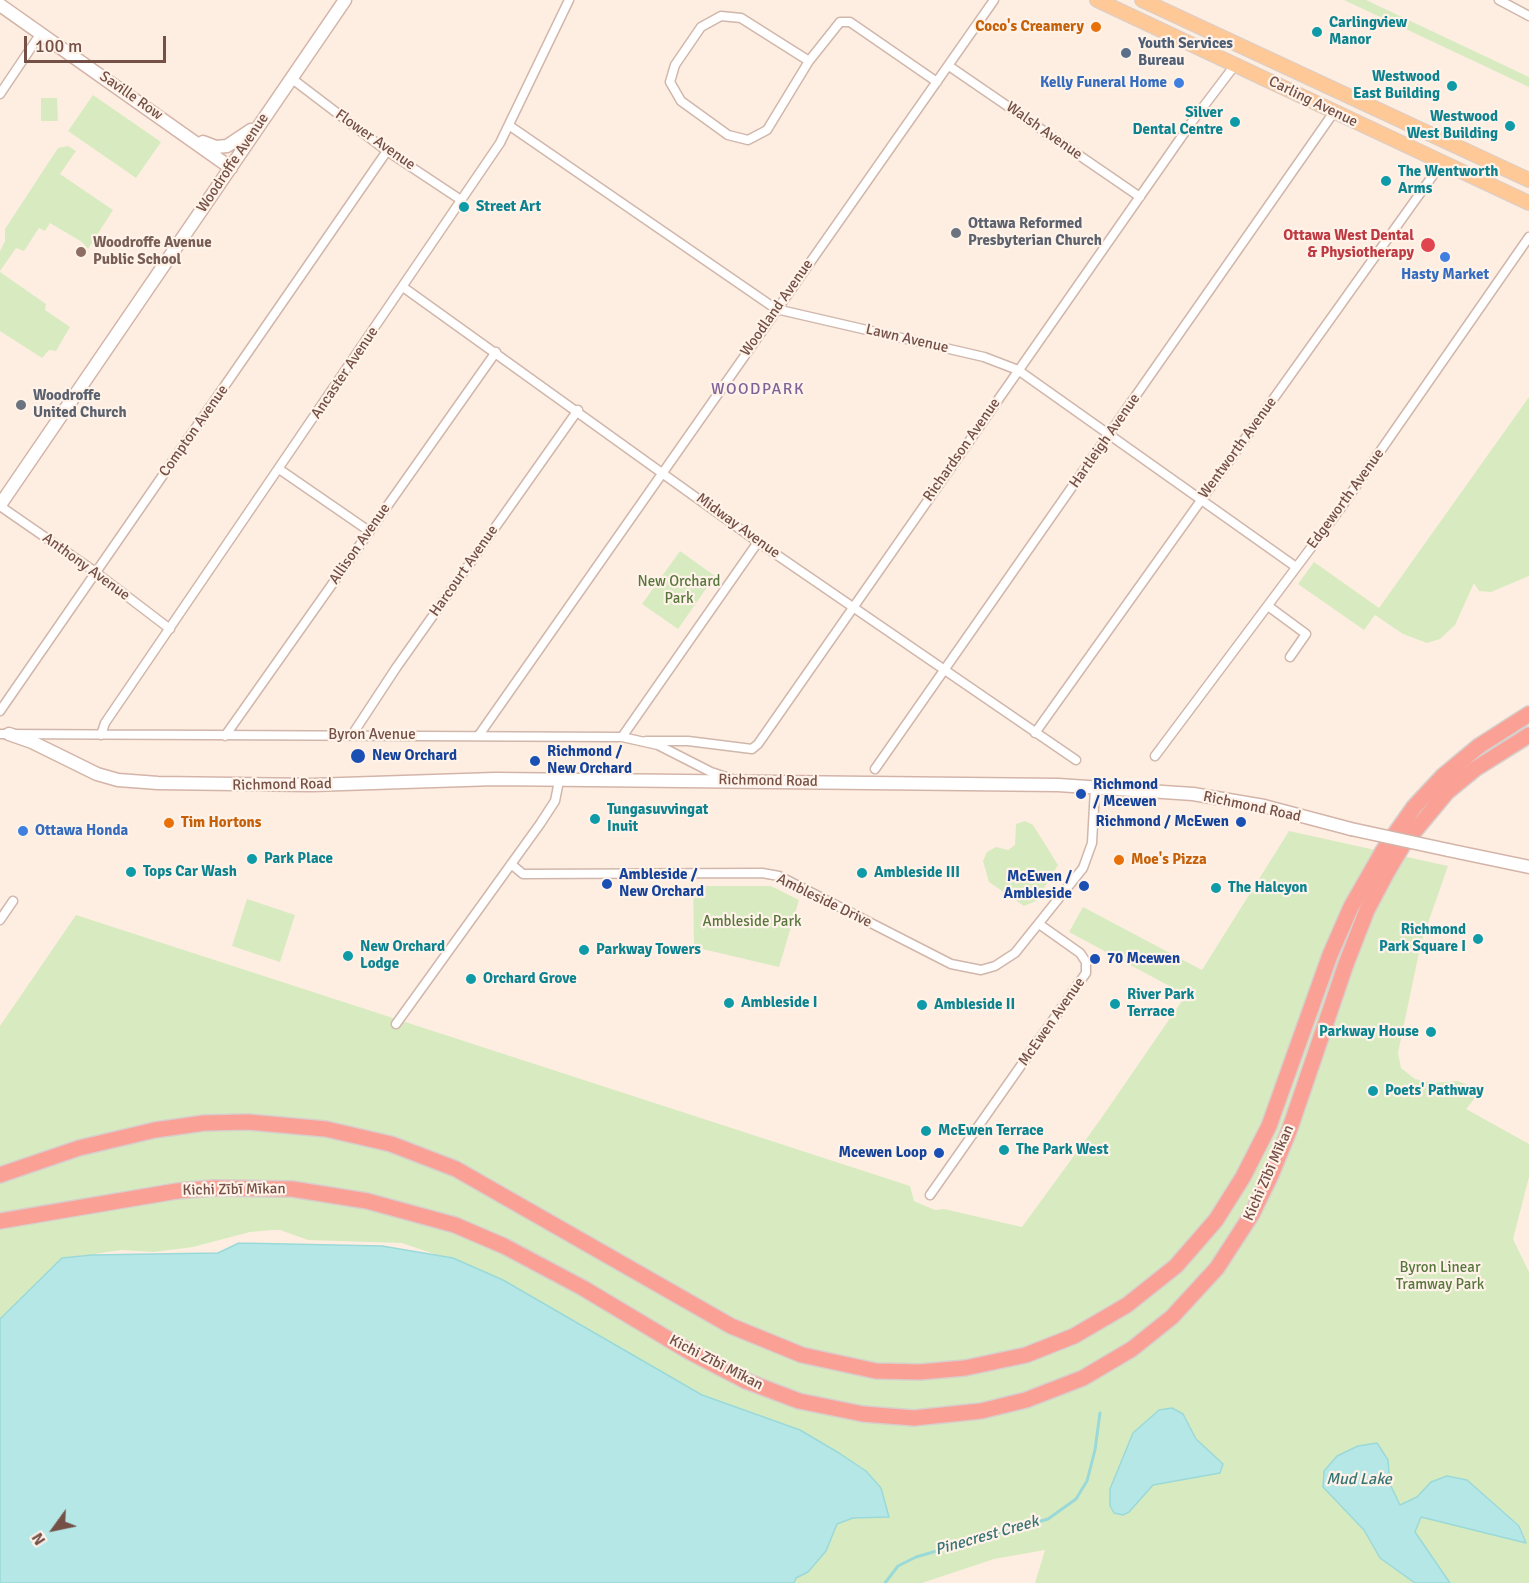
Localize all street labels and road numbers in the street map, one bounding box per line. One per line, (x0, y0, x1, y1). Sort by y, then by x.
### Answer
street label: Saville Row (96, 68, 166, 124)
street label: Carling Avenue (1266, 73, 1360, 131)
street label: Walsh Avenue (1002, 98, 1086, 164)
street label: Flower Avenue (331, 106, 419, 174)
street label: Woodroffe Avenue (193, 110, 273, 216)
street label: Woodland Avenue (737, 256, 817, 360)
street label: Lawn Avenue (864, 321, 950, 357)
street label: Ancaster Avenue (308, 324, 382, 422)
street label: Compton Avenue (156, 382, 232, 480)
street label: Hartleigh Avenue (1066, 390, 1144, 492)
street label: Wentworth Avenue (1195, 394, 1281, 502)
street label: Richardson Avenue (920, 395, 1004, 505)
street label: Edgeworth Avenue (1304, 445, 1388, 553)
street label: Midway Avenue (692, 489, 784, 563)
street label: Allison Avenue (326, 500, 394, 588)
street label: Harcourt Avenue (426, 522, 502, 620)
street label: Anthony Avenue (39, 529, 133, 605)
street label: Byron Avenue (328, 726, 416, 744)
street label: Richmond Road (718, 771, 818, 791)
street label: Richmond Road (232, 775, 332, 795)
street label: Richmond Road (1201, 788, 1303, 826)
street label: Ambleside Drive (773, 870, 875, 932)
street label: McEwen Avenue (1015, 974, 1089, 1070)
street label: Kichi Zībī Mīkan (1240, 1122, 1298, 1224)
street label: Kichi Zībī Mīkan (182, 1180, 286, 1200)
street label: Kichi Zībī Mīkan (666, 1332, 766, 1394)

